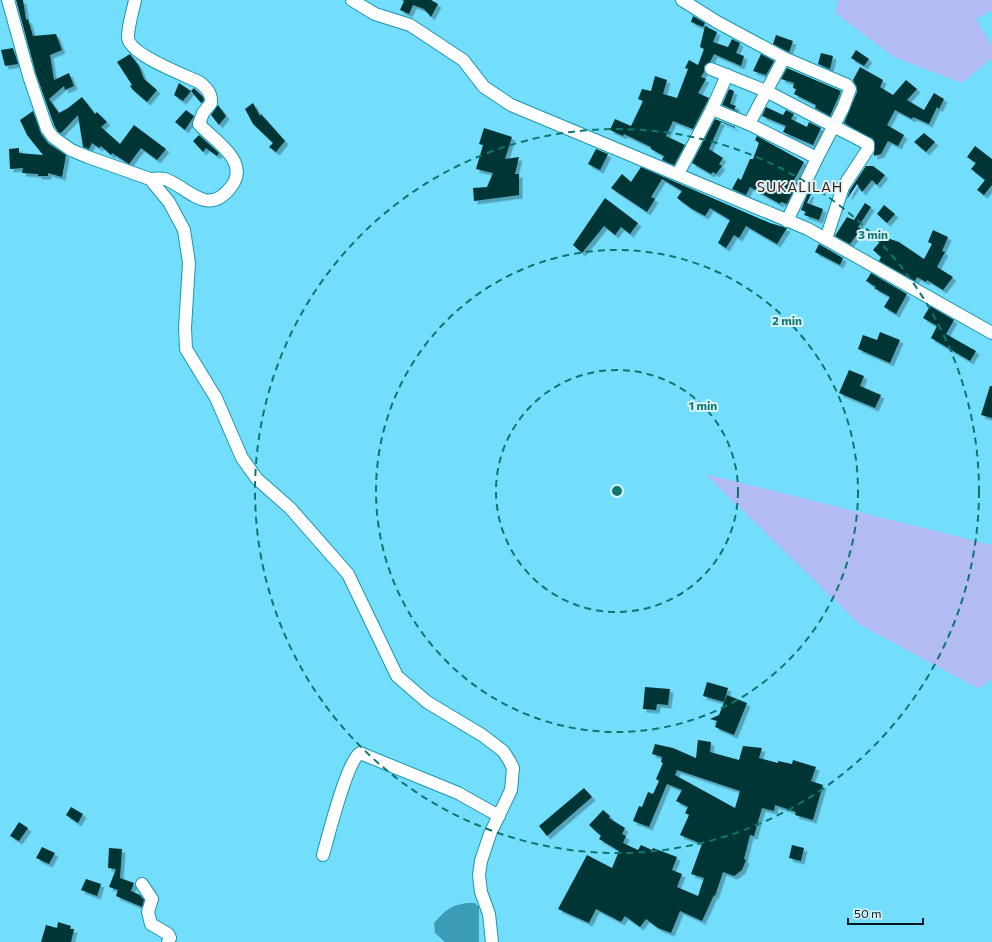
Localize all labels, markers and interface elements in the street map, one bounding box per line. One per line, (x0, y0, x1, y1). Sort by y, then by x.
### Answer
district label: SUKALILAH (757, 178, 843, 195)
text: 3 min (858, 227, 888, 241)
text: 2 min (772, 313, 802, 327)
text: 1 min (689, 398, 717, 412)
centre of rings (610, 484, 624, 498)
scale bar (848, 900, 923, 926)
text: 50 m (854, 906, 882, 920)

